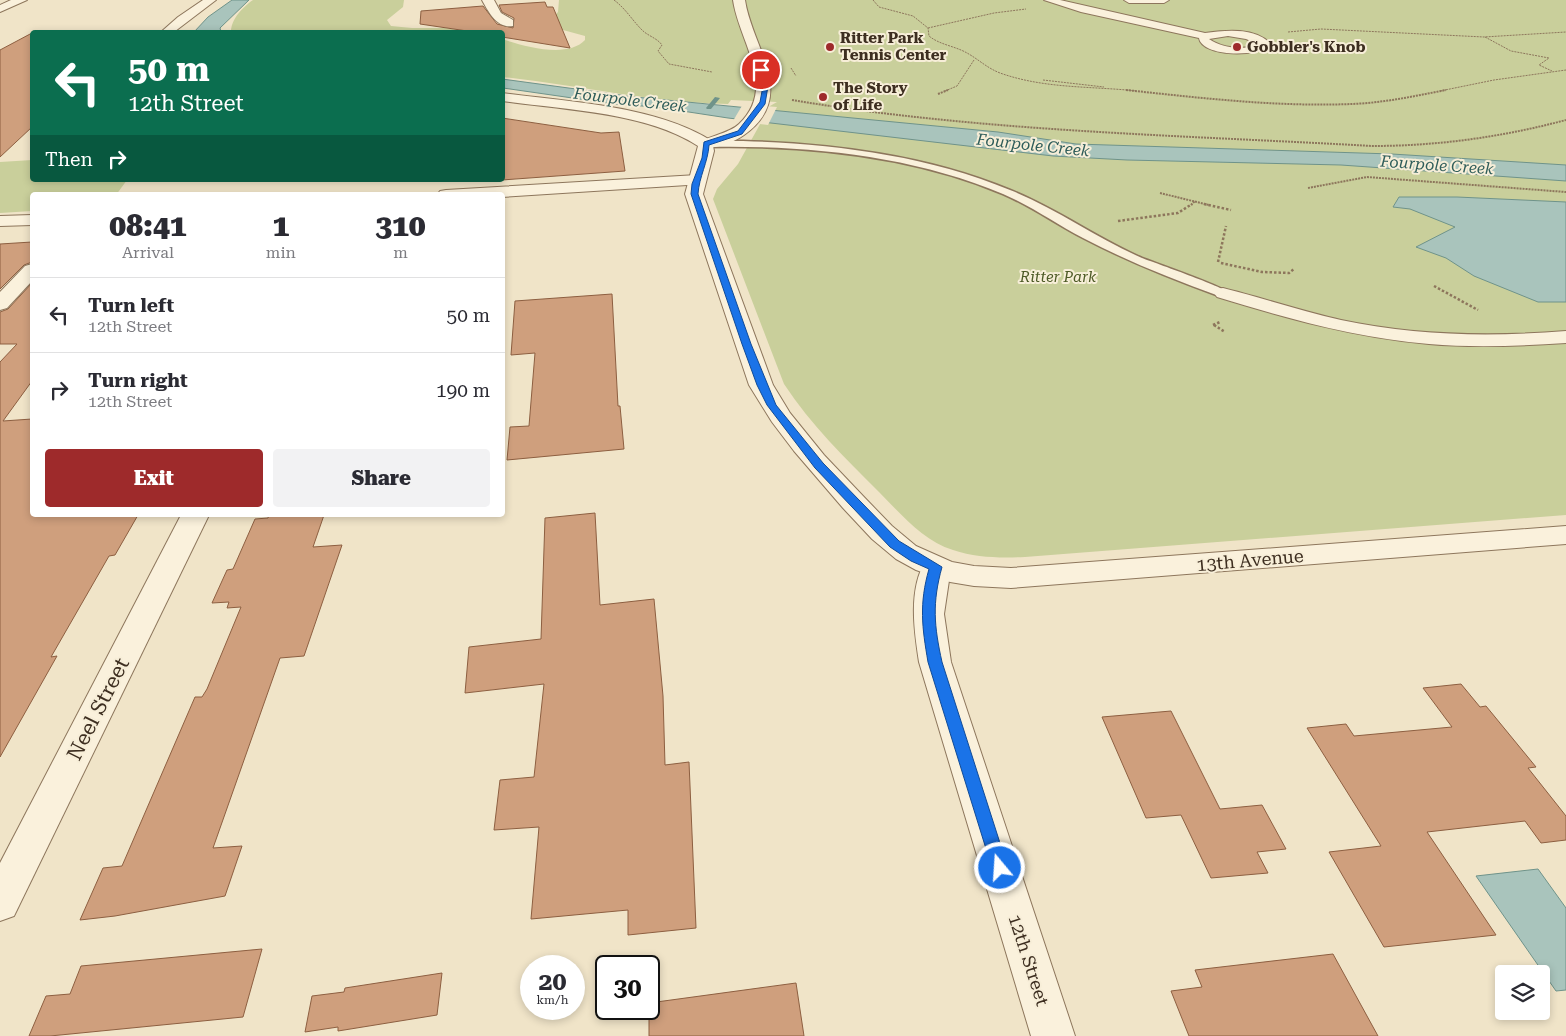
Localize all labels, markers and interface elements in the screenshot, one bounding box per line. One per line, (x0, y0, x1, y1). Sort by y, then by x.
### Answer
place label: Ritter Park Tennis Center (840, 29, 946, 64)
place label: Gobbler's Knob (1247, 38, 1365, 56)
marker: Ritter Park Tennis Center (824, 41, 836, 53)
marker: Gobbler's Knob (1231, 41, 1243, 53)
text: 50 m (128, 49, 210, 90)
pin (740, 49, 782, 91)
icon: left (45, 50, 110, 115)
icon: arrive (747, 56, 775, 84)
place label: The Story of Life (833, 79, 908, 114)
water label: Fourpole Creek (572, 84, 688, 116)
text: 12th Street (128, 91, 244, 116)
marker: The Story of Life (817, 91, 829, 103)
water label: Fourpole Creek (975, 130, 1091, 160)
icon: right (103, 145, 131, 173)
text: Then (45, 148, 93, 171)
water label: Fourpole Creek (1379, 151, 1495, 178)
text: 08:41 (109, 208, 187, 243)
text: 1 (272, 208, 289, 243)
text: 310 (375, 208, 426, 243)
text: Arrival (122, 243, 174, 262)
text: min (266, 243, 296, 262)
text: m (393, 243, 408, 262)
park label: Ritter Park (1019, 268, 1097, 286)
text: Turn left (88, 294, 174, 317)
icon: left (45, 301, 73, 329)
text: 50 m (447, 304, 490, 327)
text: 12th Street (88, 317, 172, 336)
text: Turn right (88, 369, 188, 392)
icon: right (45, 376, 73, 404)
text: 190 m (436, 379, 490, 402)
text: 12th Street (88, 392, 172, 411)
button: Exit (45, 449, 263, 507)
button: Share (273, 449, 490, 507)
street label: 13th Avenue (1195, 545, 1305, 575)
street label: Neel Street (62, 654, 134, 764)
position arrow (973, 841, 1025, 893)
street label: 12th Street (1004, 912, 1054, 1009)
speed limit sign: 30 (595, 955, 660, 1020)
map controls (1495, 965, 1550, 1020)
button: layers (1495, 965, 1550, 1020)
text: 20 (538, 967, 567, 996)
text: km/h (536, 993, 569, 1007)

